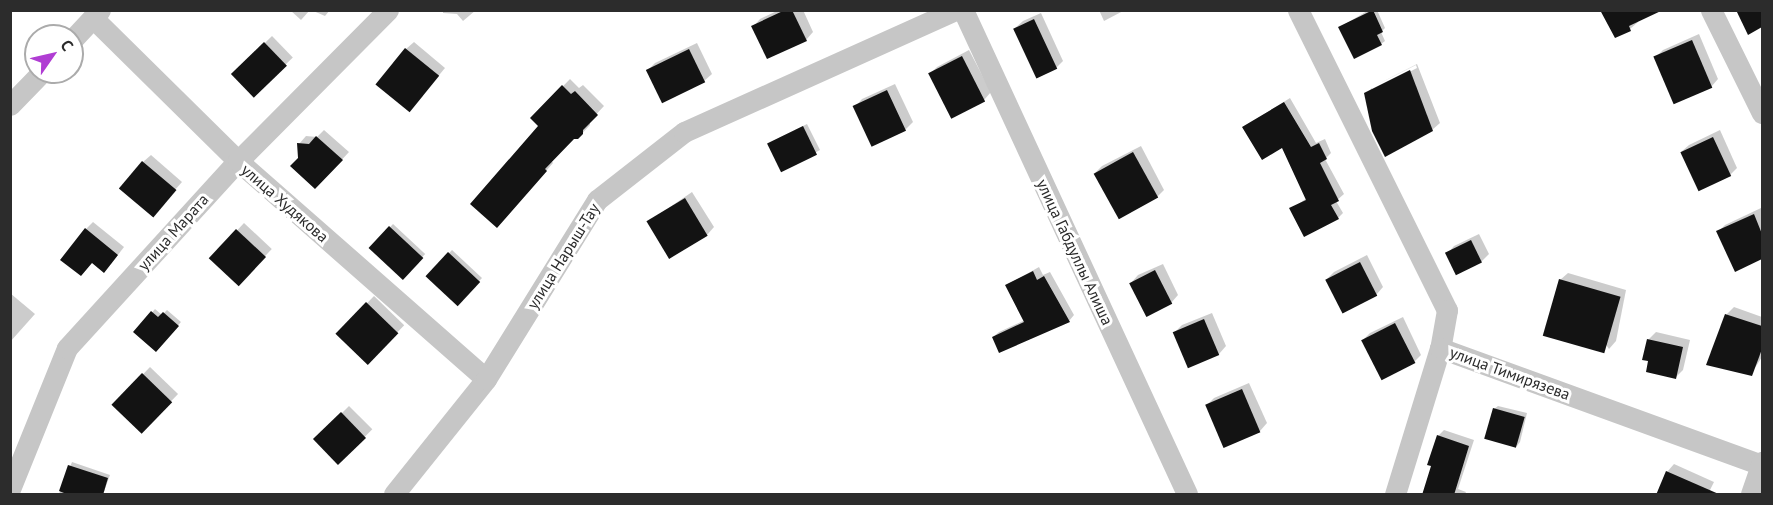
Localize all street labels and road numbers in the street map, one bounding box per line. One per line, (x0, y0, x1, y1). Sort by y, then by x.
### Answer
street label: улица Худякова (237, 160, 333, 246)
street label: улица Габдуллы Алиша (1033, 176, 1117, 328)
street label: улица Марата (134, 190, 212, 274)
street label: улица Нарыш-Тау (523, 199, 603, 313)
street label: улица Тимирязева (1447, 342, 1573, 404)

